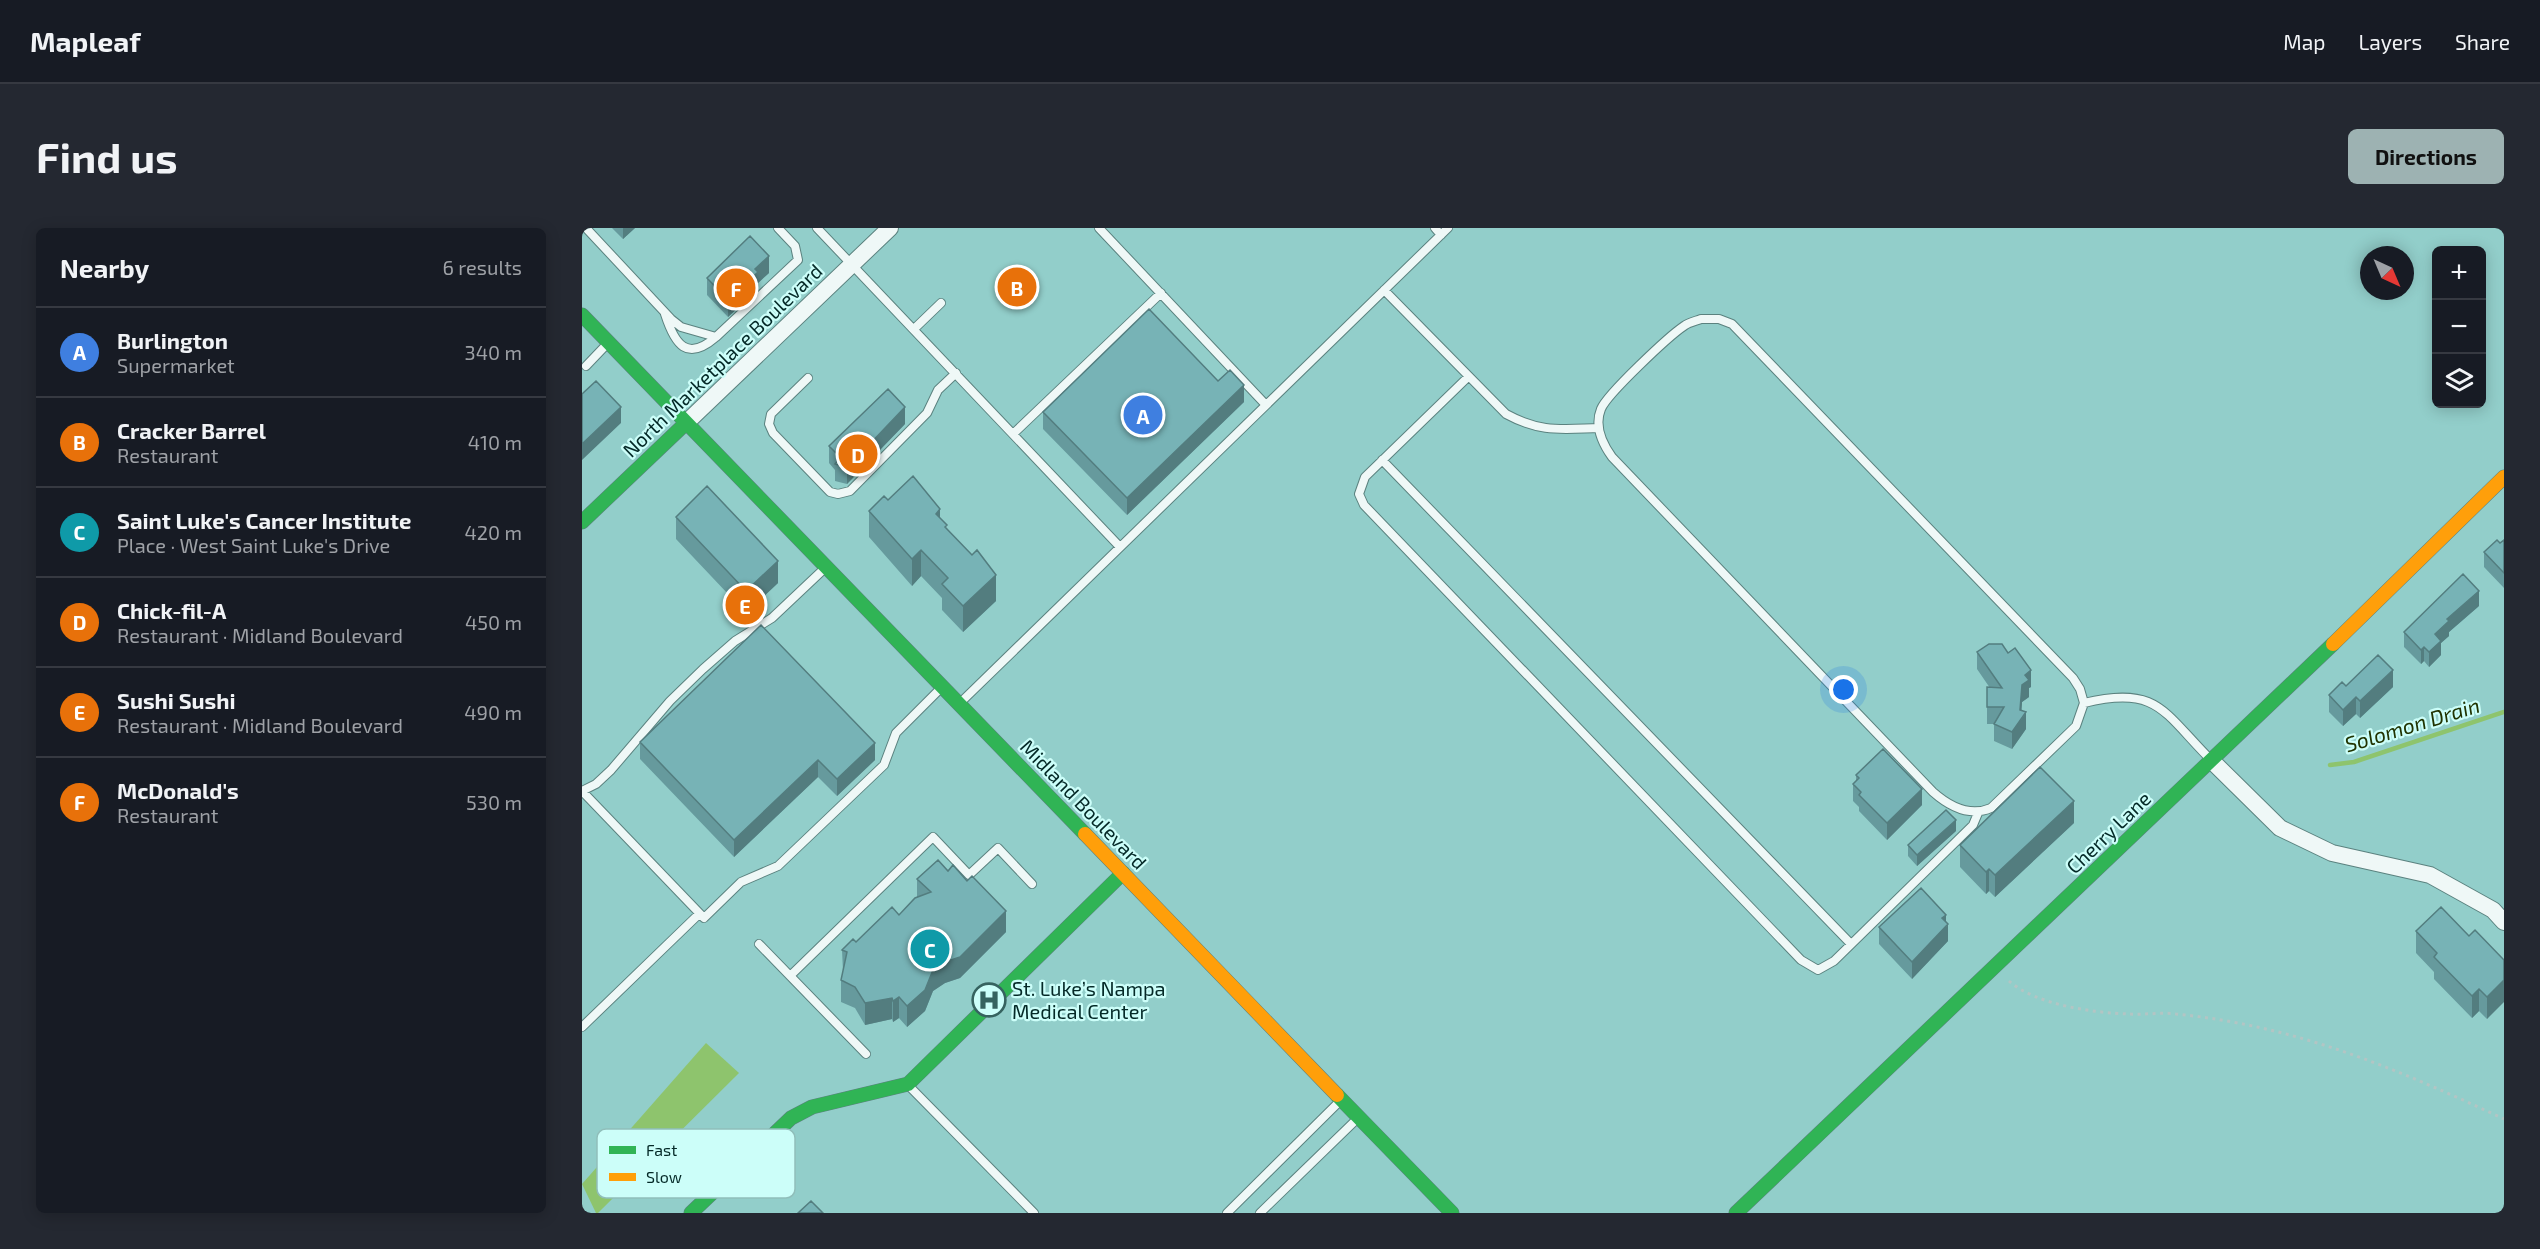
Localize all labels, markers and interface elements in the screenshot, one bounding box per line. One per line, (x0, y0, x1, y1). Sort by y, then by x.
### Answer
text: Mapleaf (30, 24, 141, 58)
text: Map (2283, 29, 2325, 54)
text: Layers (2358, 29, 2422, 54)
text: Share (2455, 29, 2510, 54)
button: Directions (2348, 129, 2504, 184)
text: Find us (36, 131, 178, 181)
north arrow (2360, 246, 2414, 300)
map controls (2432, 246, 2486, 408)
button: + (2432, 246, 2486, 300)
text: Nearby (60, 252, 149, 283)
text: 6 results (442, 255, 522, 279)
street label: North Marketplace Boulevard (617, 258, 827, 462)
pin: B (998, 264, 1036, 310)
pin: F (716, 266, 756, 310)
button: − (2432, 300, 2486, 354)
text: Burlington (117, 327, 228, 353)
text: A (73, 340, 86, 364)
text: 340 m (465, 340, 522, 364)
text: Supermarket (117, 353, 235, 377)
button: layers (2432, 354, 2486, 408)
pin: A (1124, 392, 1162, 438)
text: Cracker Barrel (117, 417, 266, 443)
text: B (73, 430, 86, 454)
text: 410 m (468, 430, 522, 454)
pin: D (838, 432, 878, 476)
text: Restaurant (117, 443, 218, 467)
text: Saint Luke's Cancer Institute (117, 507, 411, 533)
text: C (74, 520, 85, 544)
text: 420 m (464, 520, 522, 544)
text: Place · West Saint Luke's Drive (117, 533, 390, 557)
pin: E (726, 582, 764, 628)
text: Chick-fil-A (117, 597, 226, 623)
text: D (73, 610, 86, 634)
text: 450 m (465, 610, 522, 634)
text: Restaurant · Midland Boulevard (117, 623, 403, 647)
your location (1829, 675, 1858, 704)
text: Sushi Sushi (117, 687, 236, 713)
water label: Solomon Drain (2341, 692, 2483, 756)
text: E (74, 700, 85, 724)
text: 490 m (464, 700, 522, 724)
text: Restaurant · Midland Boulevard (117, 713, 403, 737)
street label: Midland Boulevard (1016, 734, 1152, 874)
text: McDonald's (117, 777, 239, 803)
street label: Cherry Lane (2061, 786, 2155, 878)
text: F (74, 790, 85, 814)
text: 530 m (466, 790, 522, 814)
text: Restaurant (117, 803, 218, 827)
pin: C (910, 926, 950, 972)
place label: St. Luke’s Nampa Medical Center (1012, 976, 1166, 1023)
hospital icon: St. Luke’s Nampa Medical Center (971, 982, 1007, 1018)
legend (597, 1129, 795, 1198)
text: Fast (646, 1140, 677, 1159)
text: Slow (646, 1167, 682, 1186)

